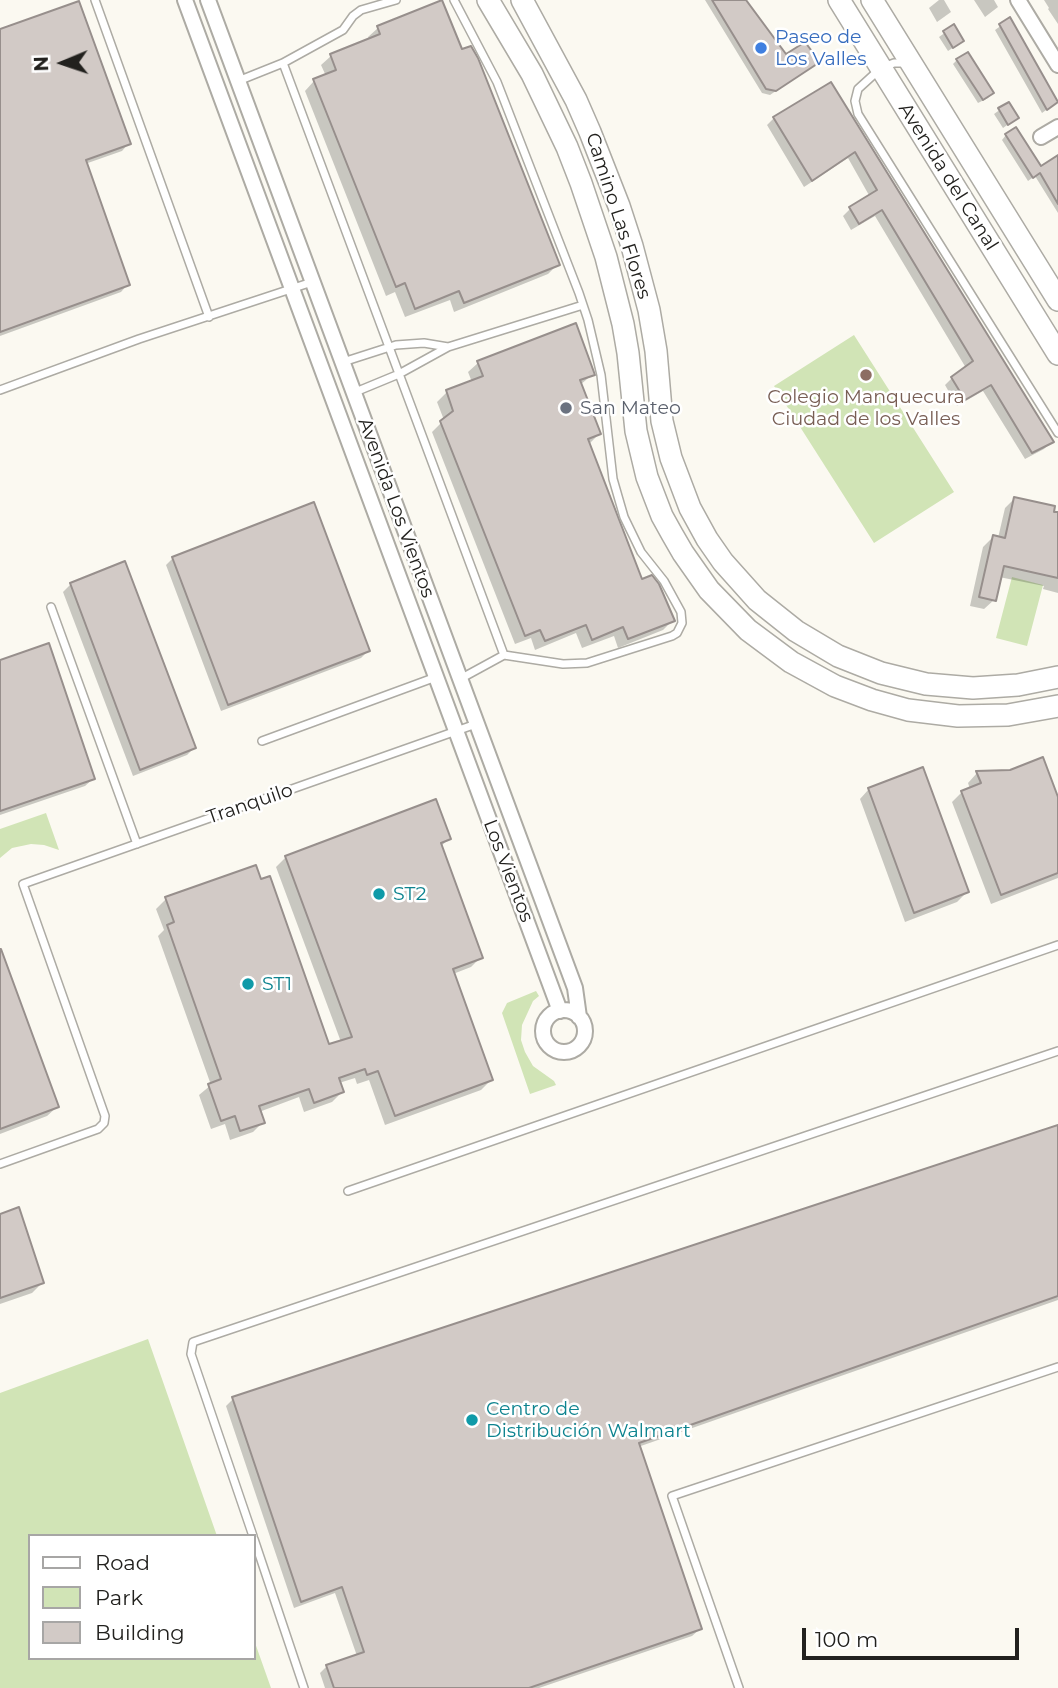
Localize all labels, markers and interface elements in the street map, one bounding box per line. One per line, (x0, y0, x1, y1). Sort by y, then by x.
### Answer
place label: Paseo de Los Valles (775, 26, 867, 70)
north arrow (28, 28, 98, 98)
marker: Paseo de Los Valles (753, 40, 769, 56)
text: N (30, 56, 53, 72)
street label: Avenida del Canal (893, 99, 1003, 255)
street label: Camino Las Flores (580, 130, 656, 302)
marker: Colegio Manquecura Ciudad de los Valles (858, 367, 874, 383)
place label: Colegio Manquecura Ciudad de los Valles (767, 386, 965, 430)
place label: San Mateo (580, 397, 681, 419)
marker: San Mateo (558, 400, 574, 416)
street label: Avenida Los Vientos (353, 415, 439, 601)
street label: Tranquilo (204, 779, 296, 829)
street label: Los Vientos (478, 816, 538, 926)
place label: ST2 (393, 883, 426, 905)
marker: ST2 (371, 886, 387, 902)
place label: ST1 (262, 973, 292, 995)
marker: ST1 (240, 976, 256, 992)
place label: Centro de Distribución Walmart (486, 1398, 691, 1442)
marker: Centro de Distribución Walmart (464, 1412, 480, 1428)
legend (28, 1534, 256, 1660)
text: Road (95, 1550, 150, 1575)
text: Park (95, 1585, 143, 1610)
scale bar (806, 1614, 1023, 1658)
text: Building (95, 1620, 185, 1645)
text: 100 m (815, 1627, 878, 1652)

